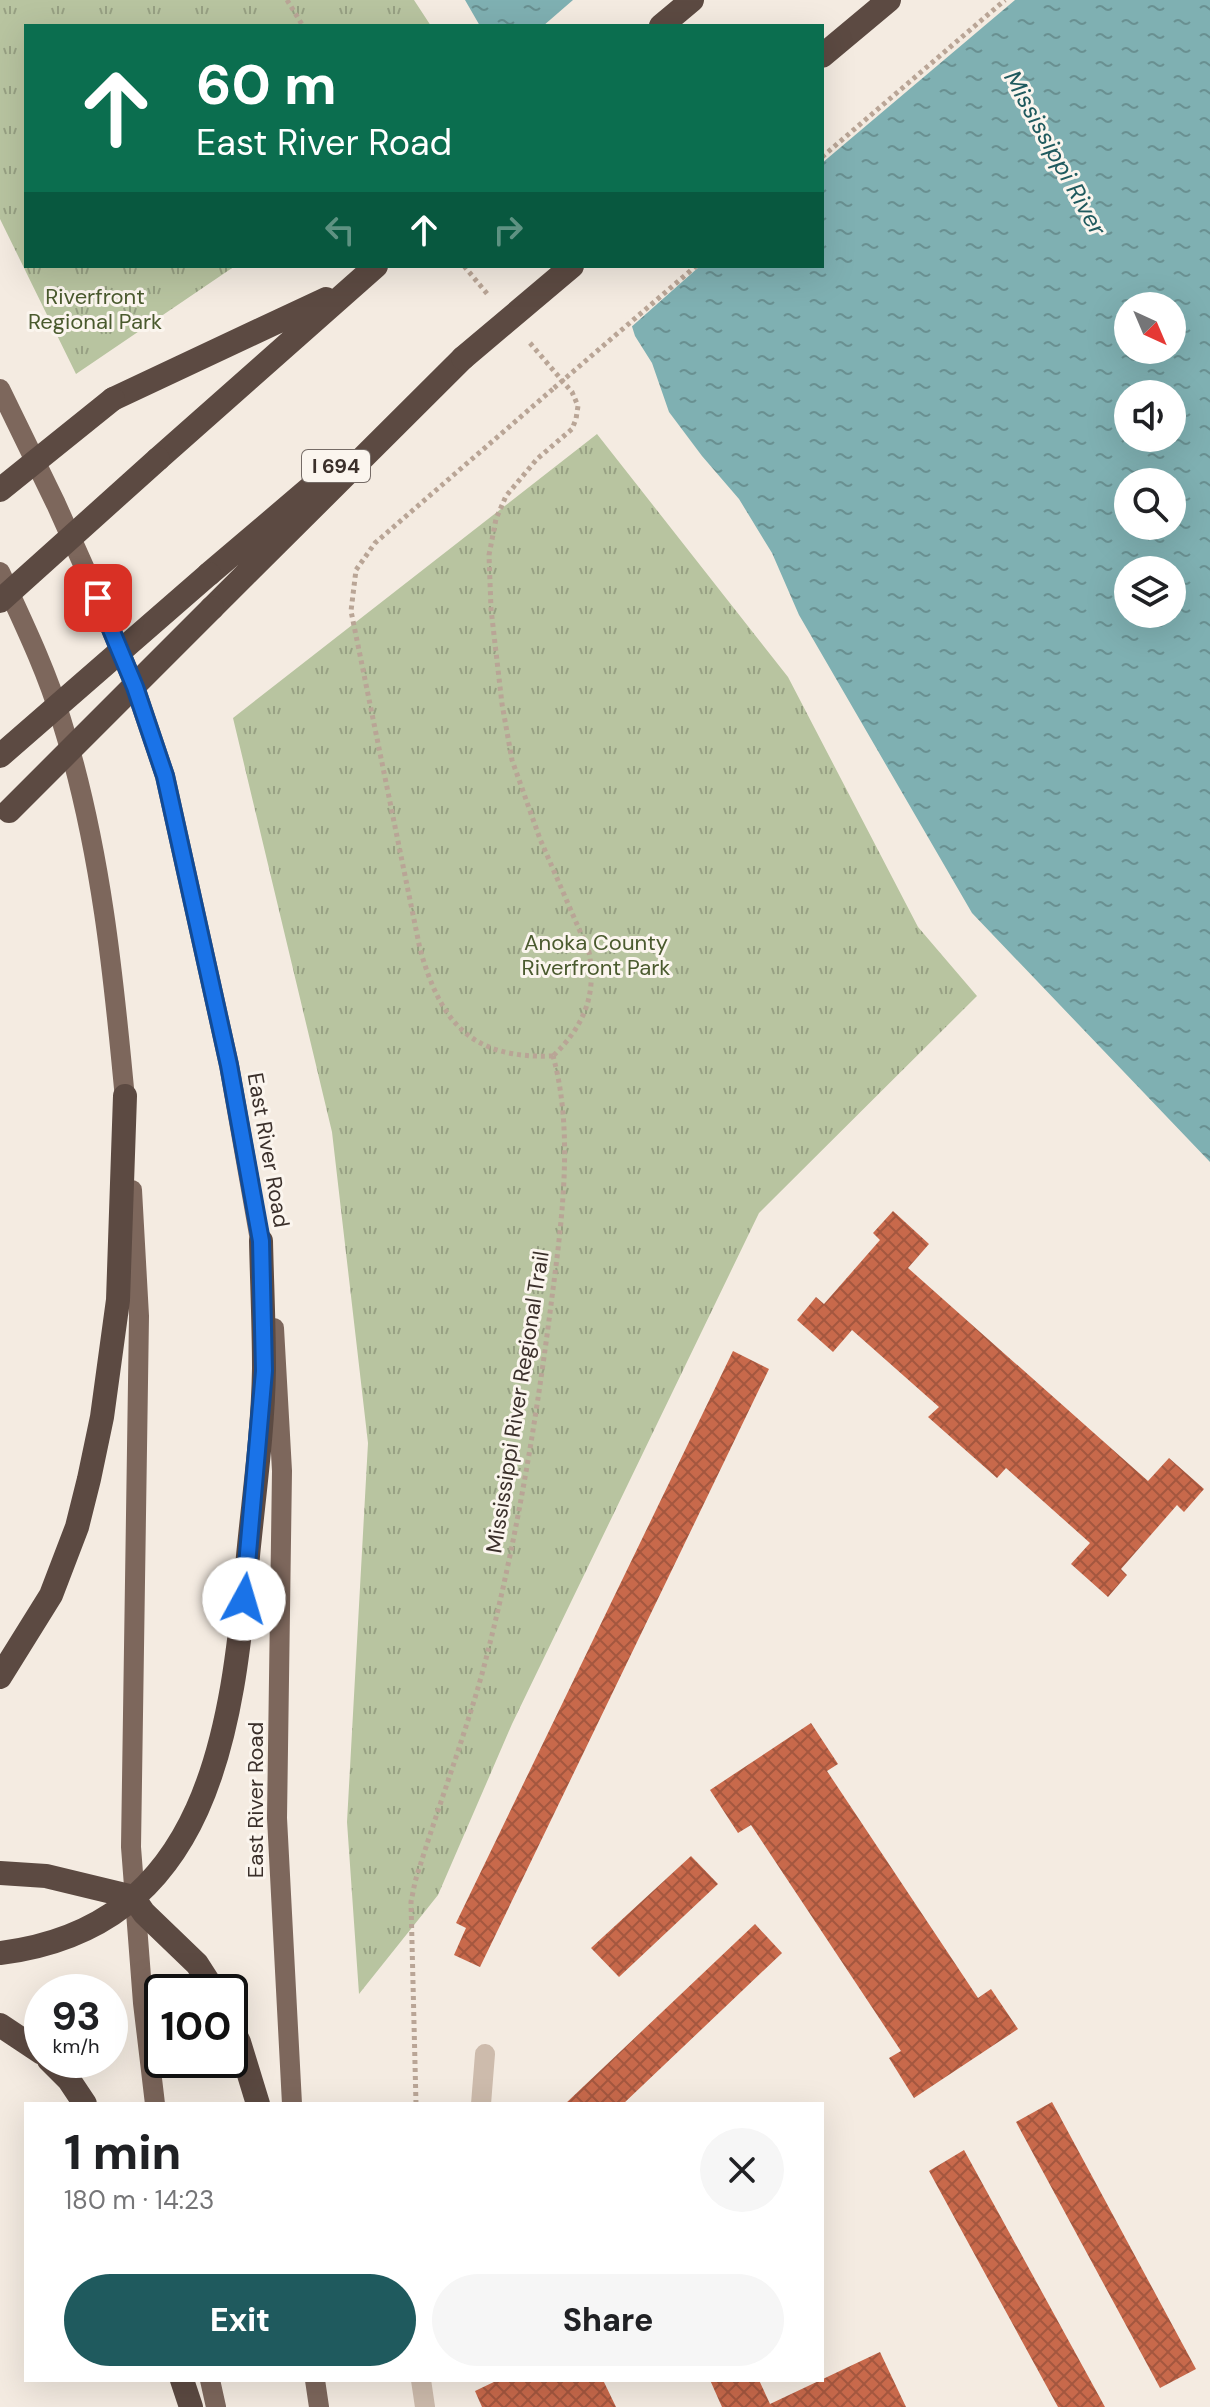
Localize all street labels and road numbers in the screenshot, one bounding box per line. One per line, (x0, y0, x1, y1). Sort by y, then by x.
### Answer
road number: I 694 (302, 450, 370, 482)
street label: East River Road (241, 1070, 296, 1230)
street label: Mississippi River Regional Trail (479, 1249, 556, 1555)
street label: East River Road (241, 1722, 270, 1878)

